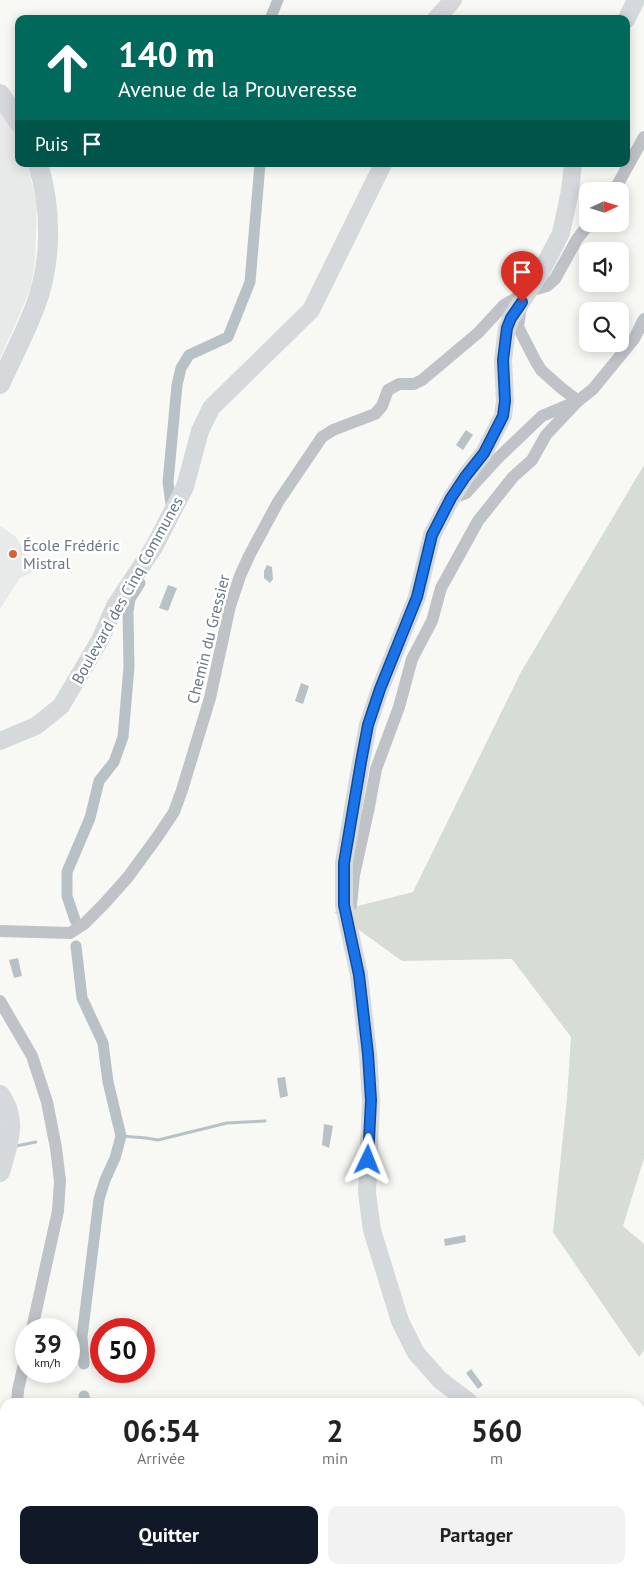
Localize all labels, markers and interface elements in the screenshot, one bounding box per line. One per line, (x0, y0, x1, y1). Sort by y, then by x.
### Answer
text: 140 m (118, 31, 215, 77)
icon: ahead (35, 35, 100, 100)
text: Avenue de la Prouveresse (118, 75, 357, 103)
icon: arrive (78, 130, 106, 158)
text: Puis (35, 132, 68, 156)
north arrow (579, 182, 629, 232)
map controls (579, 182, 629, 352)
button: sound (579, 242, 629, 292)
pin (501, 251, 543, 302)
icon: arrive (508, 258, 536, 286)
button: search (579, 302, 629, 352)
street label: Boulevard des Cinq Communes (67, 493, 187, 687)
place label: École Frédéric Mistral (23, 535, 120, 573)
marker: École Frédéric Mistral (7, 548, 19, 560)
street label: Chemin du Gressier (182, 572, 234, 706)
position arrow (341, 1133, 393, 1185)
speed limit sign: 50 (90, 1318, 155, 1383)
text: 39 (33, 1328, 62, 1360)
text: km/h (34, 1355, 61, 1370)
text: 06:54 (123, 1411, 199, 1450)
text: 2 (327, 1411, 344, 1450)
text: 560 (471, 1411, 522, 1450)
text: Arrivée (137, 1448, 185, 1468)
text: min (322, 1448, 348, 1468)
text: m (490, 1448, 503, 1468)
button: Quitter (20, 1506, 318, 1564)
button: Partager (328, 1506, 625, 1564)

